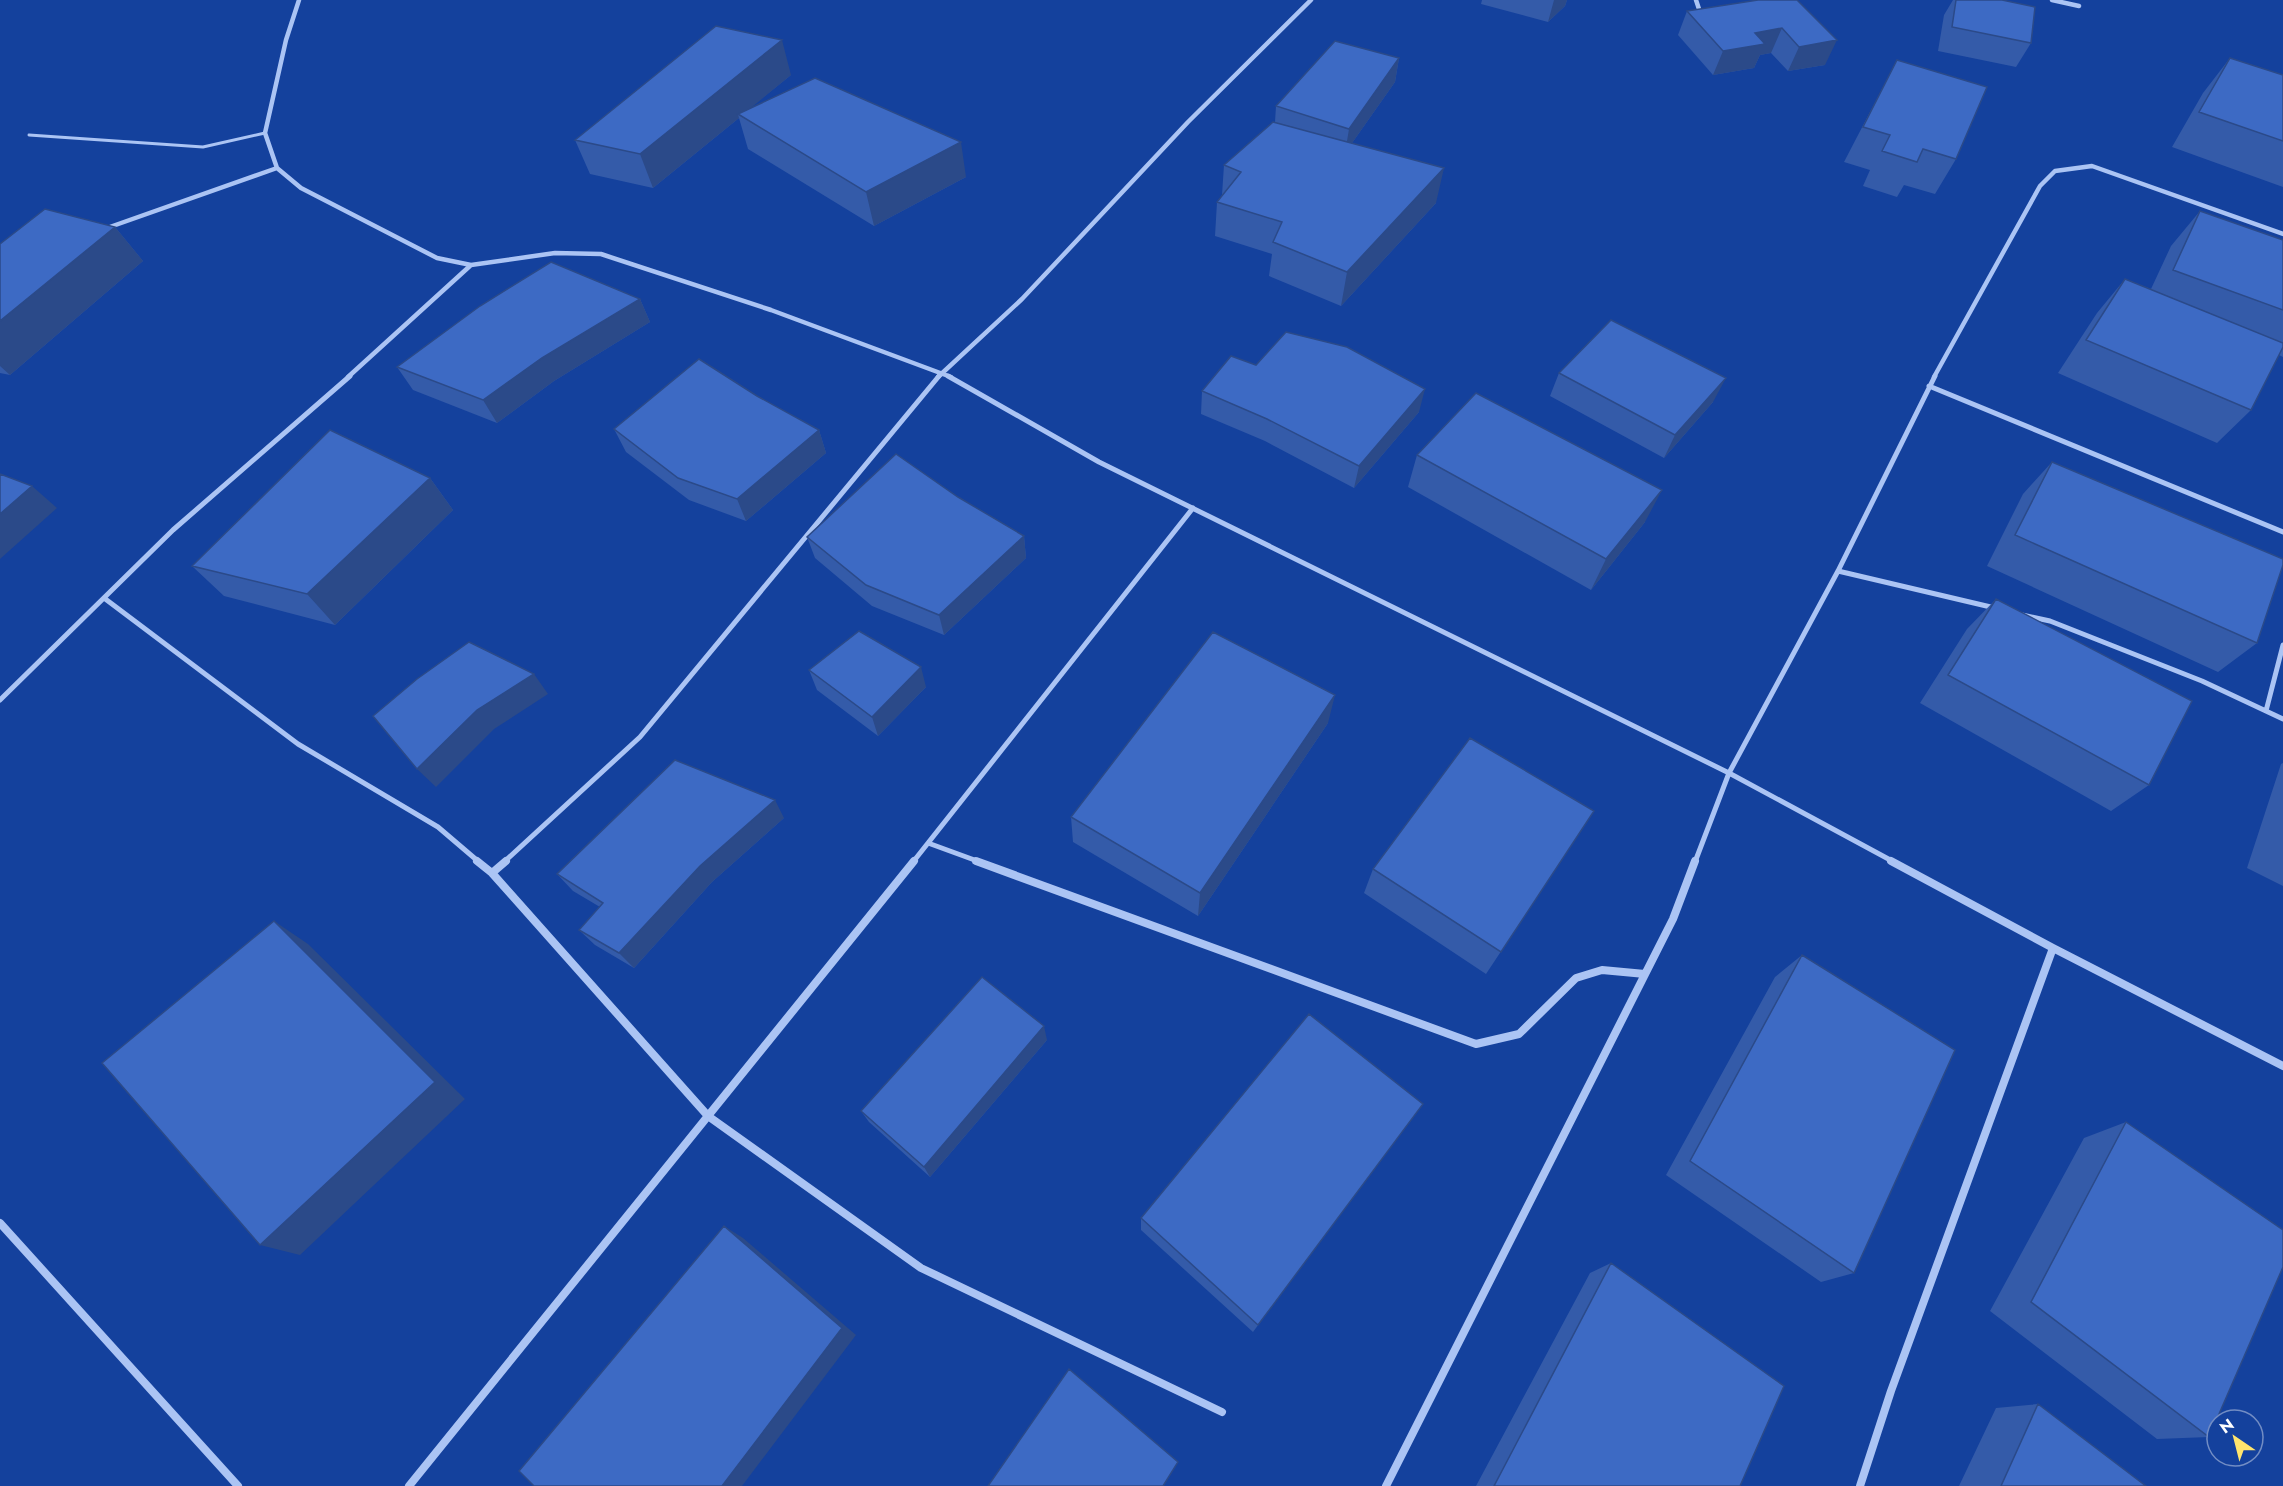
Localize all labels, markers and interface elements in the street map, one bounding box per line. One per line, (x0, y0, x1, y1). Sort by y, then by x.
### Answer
north arrow (2205, 1408, 2265, 1468)
text: N (2215, 1413, 2238, 1439)

